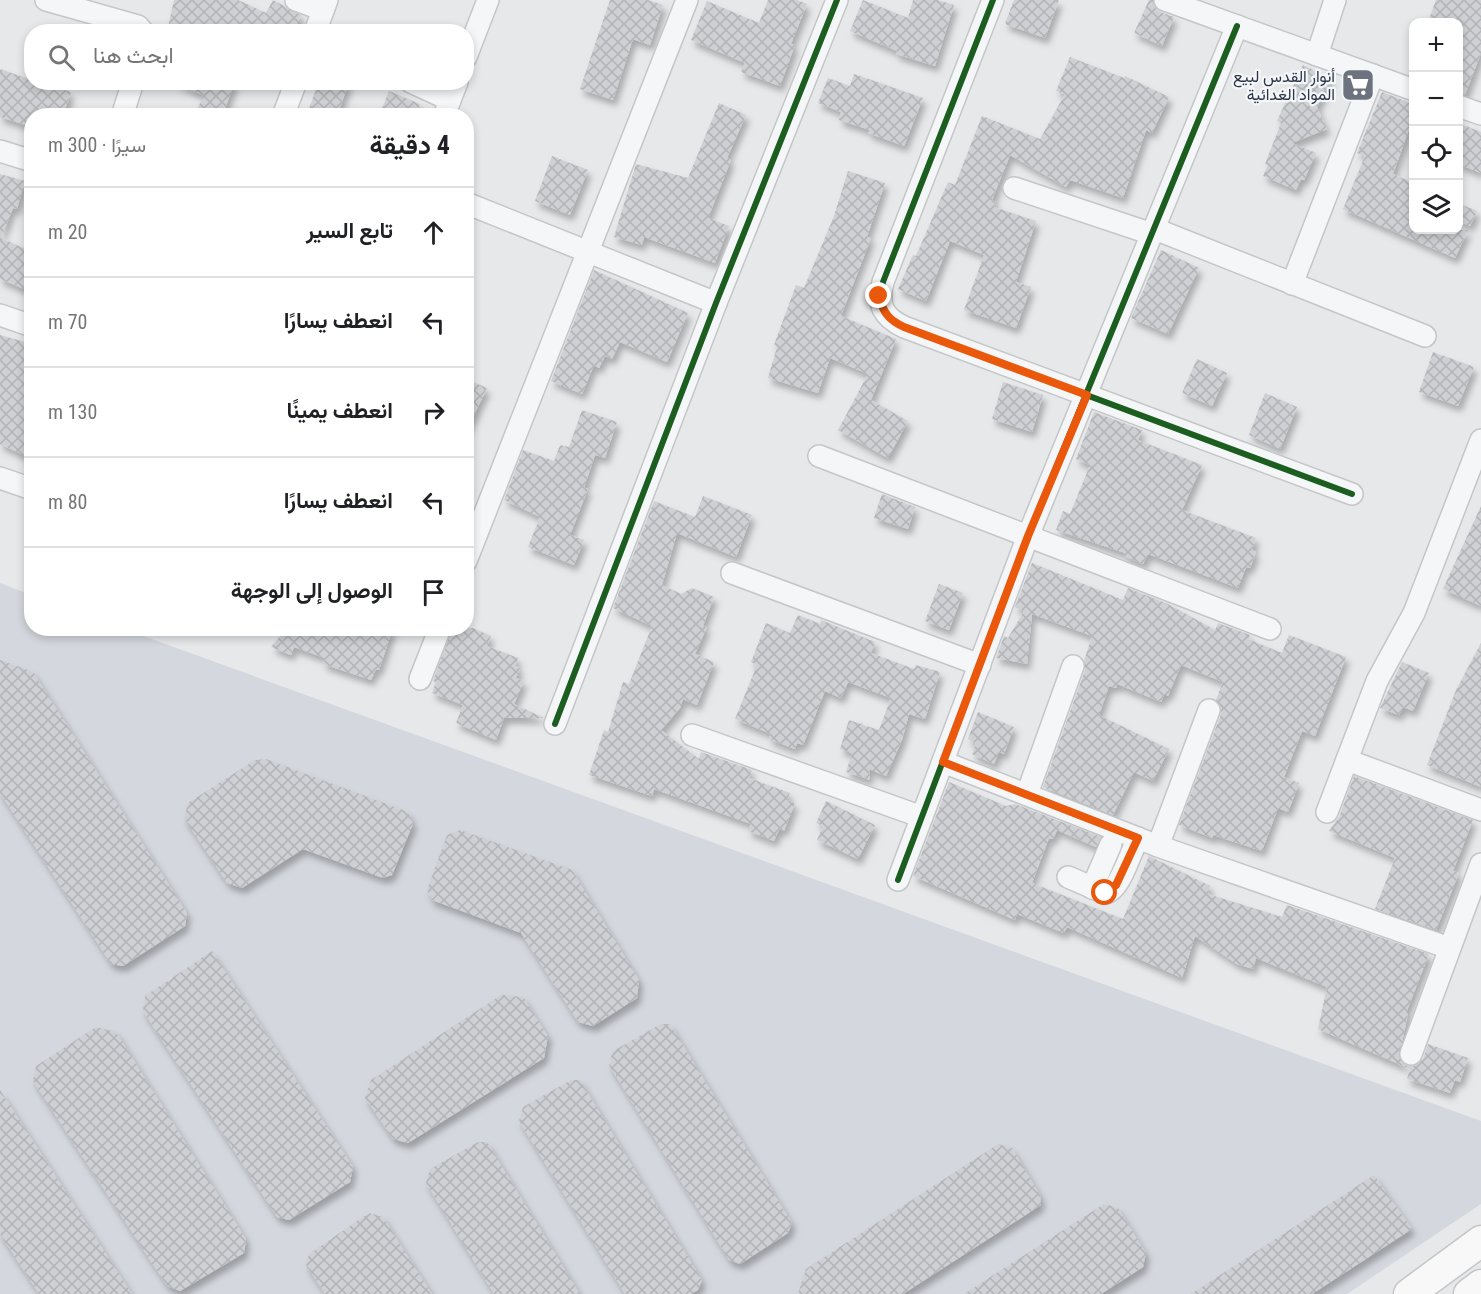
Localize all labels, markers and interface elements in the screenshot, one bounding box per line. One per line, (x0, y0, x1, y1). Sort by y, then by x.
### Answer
map controls (1409, 18, 1463, 234)
button: + (1409, 18, 1463, 72)
search box (24, 24, 474, 90)
icon: search (45, 41, 78, 74)
text: ابحث هنا (93, 43, 174, 68)
place label: أنوار القدس لبيع المواد الغدائية (1233, 67, 1335, 105)
supermarket icon: أنوار القدس لبيع المواد الغدائية (1340, 67, 1376, 103)
button: − (1409, 72, 1463, 126)
button: locate (1409, 126, 1463, 180)
text: 4 دقيقة (370, 130, 450, 160)
text: سيرًا · 300 m (48, 133, 146, 157)
button: layers (1409, 180, 1463, 234)
icon: ahead (417, 216, 450, 249)
text: تابع السير (306, 218, 393, 243)
text: 20 m (48, 220, 87, 244)
route end (865, 282, 891, 308)
icon: left (417, 306, 450, 339)
text: انعطف يسارًا (284, 308, 393, 333)
text: 70 m (48, 310, 87, 334)
icon: right (417, 396, 450, 429)
text: انعطف يمينًا (287, 398, 393, 423)
text: 130 m (48, 400, 97, 424)
icon: left (417, 486, 450, 519)
text: انعطف يسارًا (284, 488, 393, 513)
text: 80 m (48, 490, 87, 514)
icon: arrive (417, 576, 450, 609)
text: الوصول إلى الوجهة (231, 578, 393, 603)
route start (1091, 879, 1117, 905)

